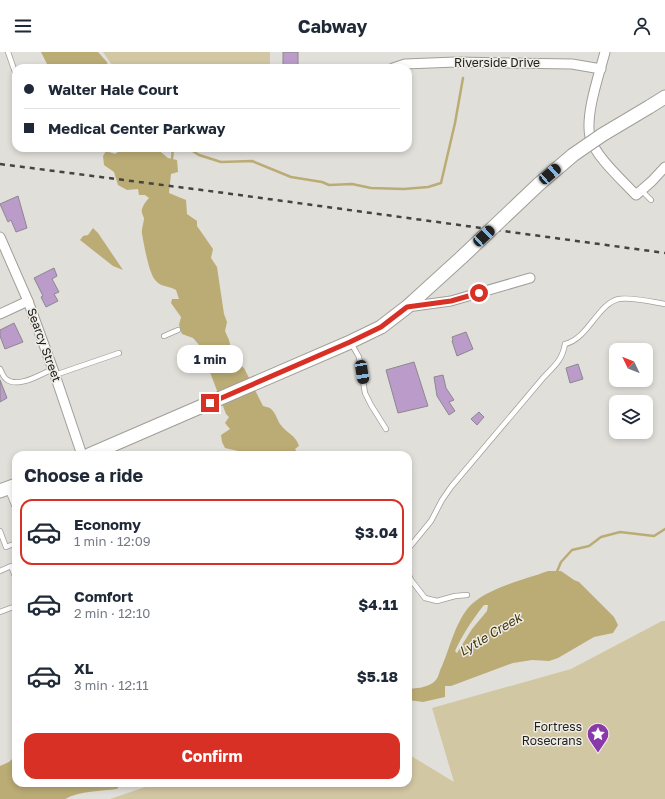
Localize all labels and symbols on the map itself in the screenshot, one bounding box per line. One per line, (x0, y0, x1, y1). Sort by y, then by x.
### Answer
street label: Riverside Drive (454, 55, 540, 70)
car (537, 162, 563, 186)
car (471, 223, 497, 249)
route start (470, 284, 488, 302)
street label: Searcy Street (24, 306, 65, 384)
north arrow (609, 343, 653, 387)
callout: 1 min (177, 345, 243, 373)
car (354, 359, 370, 385)
route end (201, 394, 219, 412)
water label: Lytle Creek (456, 608, 526, 659)
place label: Fortress Rosecrans (522, 719, 582, 748)
place icon: Fortress Rosecrans (585, 721, 611, 754)

